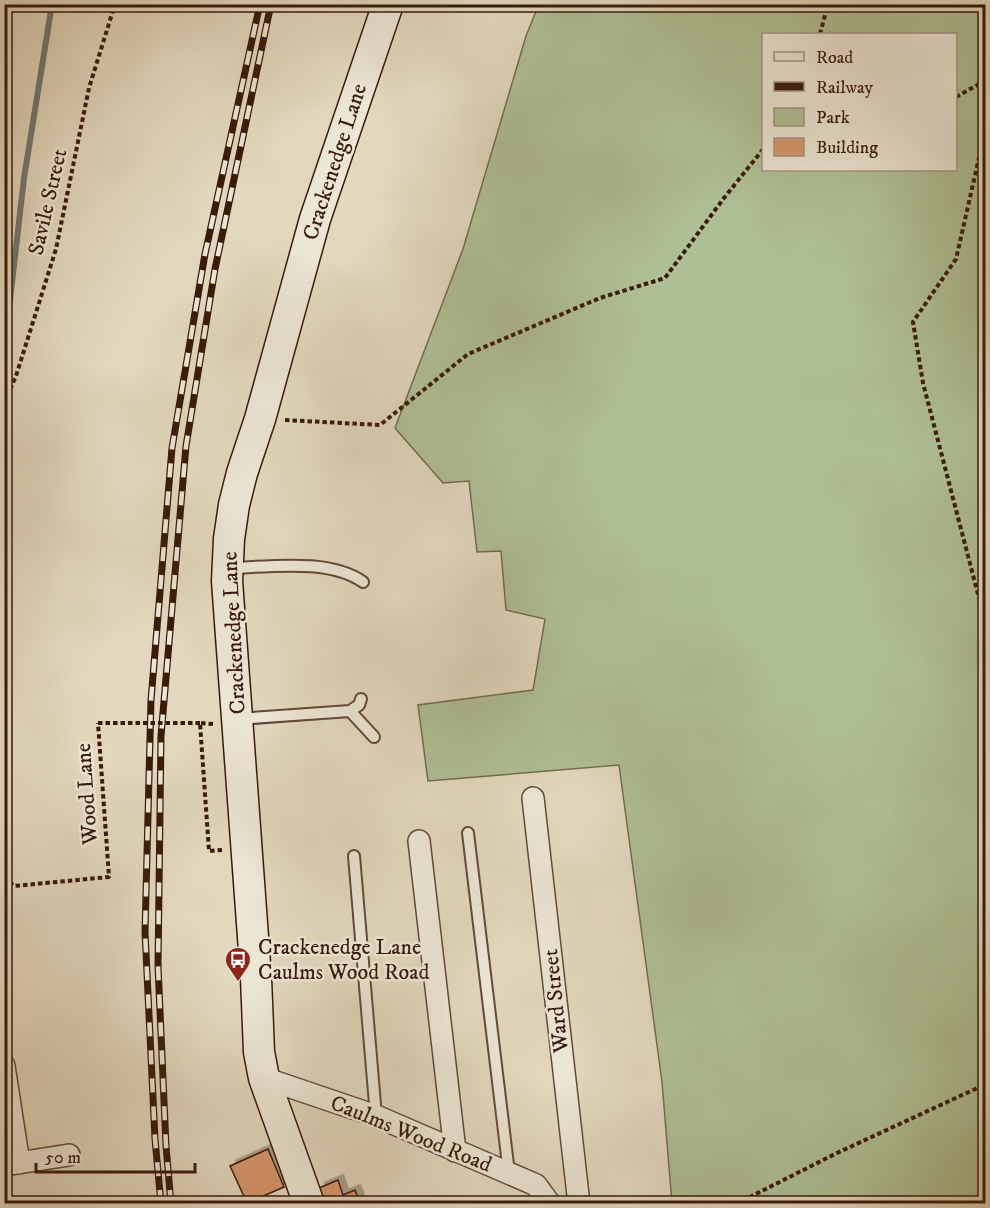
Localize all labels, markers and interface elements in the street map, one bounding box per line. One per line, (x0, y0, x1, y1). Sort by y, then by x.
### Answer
legend (762, 33, 957, 171)
text: Road (816, 47, 853, 69)
text: Railway (816, 77, 874, 99)
street label: Crackenedge Lane (297, 80, 373, 244)
text: Park (816, 107, 850, 129)
text: Building (816, 137, 878, 159)
street label: Savile Street (23, 146, 73, 258)
street label: Crackenedge Lane (216, 551, 252, 715)
street label: Wood Lane (70, 742, 104, 847)
place label: Crackenedge Lane Caulms Wood Road (258, 934, 430, 986)
bus stop icon: Crackenedge Lane Caulms Wood Road (223, 945, 253, 983)
street label: Ward Street (537, 948, 575, 1055)
street label: Caulms Wood Road (326, 1089, 496, 1179)
scale bar (36, 1136, 195, 1174)
text: 50 m (45, 1147, 81, 1169)

